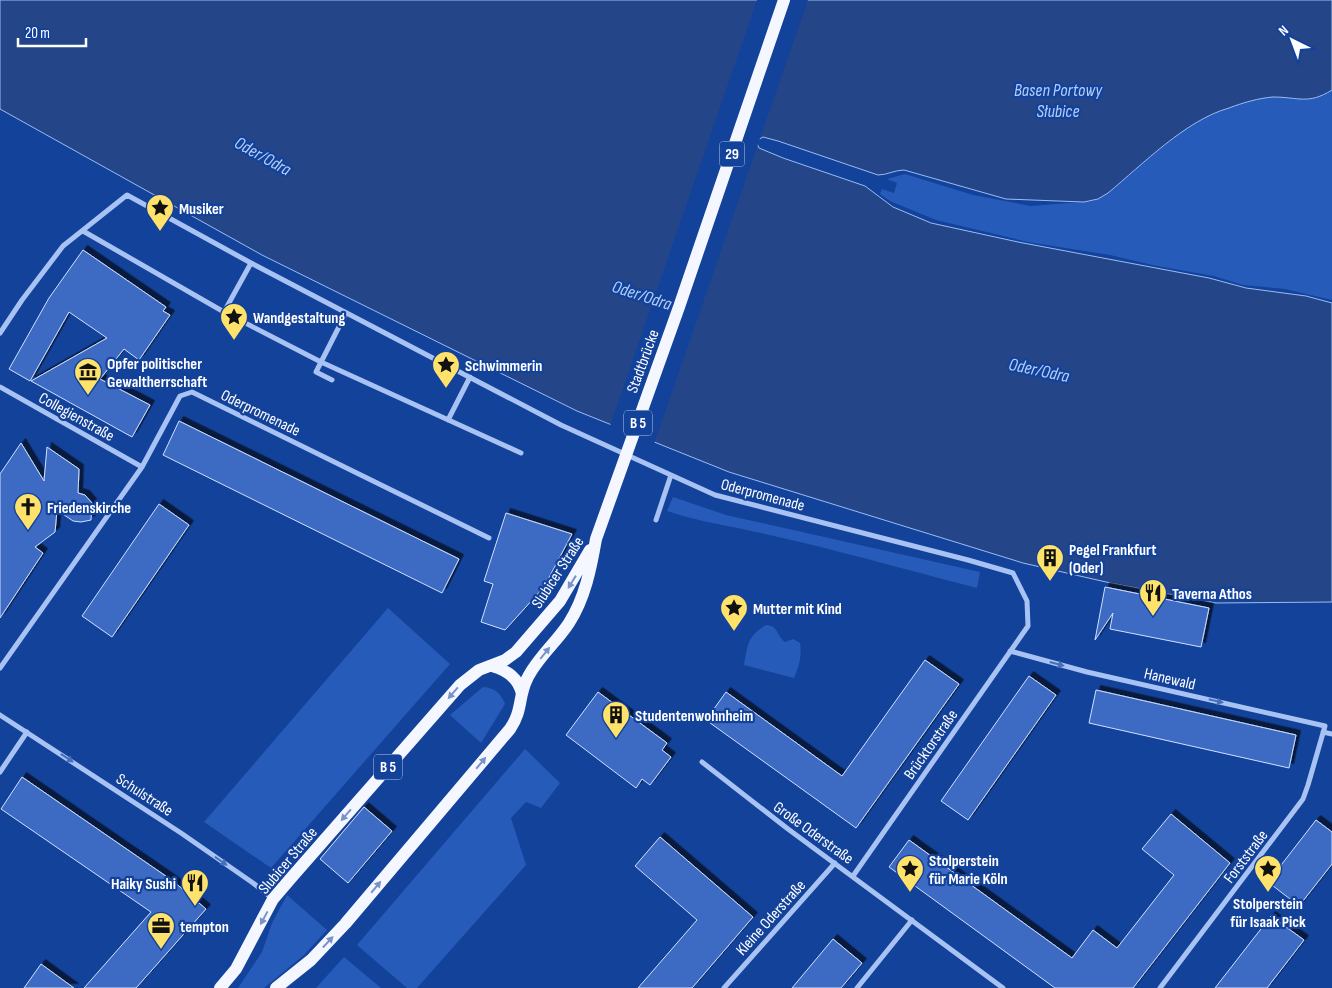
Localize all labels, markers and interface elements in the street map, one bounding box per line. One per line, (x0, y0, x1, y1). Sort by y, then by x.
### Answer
scale bar (18, 15, 85, 47)
north arrow (1267, 15, 1317, 65)
text: N (1275, 22, 1292, 40)
text: 20 m (25, 24, 50, 43)
water label: Basen Portowy Słubice (1014, 80, 1103, 122)
water label: Oder/Odra (231, 132, 295, 181)
road number: 29 (720, 142, 744, 166)
place icon: Musiker (145, 193, 175, 232)
place label: Musiker (179, 200, 224, 219)
water label: Oder/Odra (609, 276, 675, 315)
place icon: Wandgestaltung (219, 302, 249, 341)
place label: Wandgestaltung (253, 309, 345, 328)
street label: Stadtbrücke (623, 327, 664, 396)
place icon: Schwimmerin (431, 350, 461, 389)
water label: Oder/Odra (1007, 354, 1072, 387)
place label: Opfer politischer Gewaltherrschaft (107, 355, 207, 392)
museum icon: Opfer politischer Gewaltherrschaft (73, 357, 103, 396)
place label: Schwimmerin (465, 357, 542, 376)
street label: Oderpromenade (218, 386, 303, 441)
street label: Collegienstraße (35, 389, 117, 446)
road number: B 5 (624, 410, 652, 436)
street label: Oderpromenade (719, 475, 807, 516)
church icon: Friedenskirche (13, 492, 43, 531)
place label: Friedenskirche (47, 499, 131, 518)
street label: Slubicer Straße (528, 533, 588, 612)
place label: Pegel Frankfurt (Oder) (1069, 541, 1156, 578)
building icon: Pegel Frankfurt (Oder) (1035, 543, 1065, 582)
one-way arrow (568, 575, 577, 588)
restaurant icon: Taverna Athos (1138, 578, 1168, 617)
place label: Taverna Athos (1172, 585, 1252, 604)
place icon: Mutter mit Kind (719, 593, 749, 632)
place label: Mutter mit Kind (753, 600, 842, 619)
one-way arrow (540, 646, 551, 659)
one-way arrow (1050, 660, 1065, 668)
street label: Hanewald (1142, 664, 1197, 695)
one-way arrow (448, 687, 459, 699)
one-way arrow (1208, 697, 1223, 705)
building icon: Studentenwohnheim (601, 700, 631, 739)
street label: Brücktorstraße (900, 706, 962, 783)
place label: Studentenwohnheim (635, 707, 753, 726)
one-way arrow (61, 753, 74, 763)
road number: B 5 (374, 754, 402, 780)
one-way arrow (476, 757, 487, 770)
street label: Schulstraße (112, 770, 176, 821)
street label: Große Oderstraße (769, 798, 857, 869)
one-way arrow (340, 809, 352, 821)
street label: Slubicer Straße (255, 824, 322, 898)
street label: Forststraße (1220, 827, 1272, 887)
place label: Stolperstein für Marie Köln (929, 852, 1008, 889)
place icon: Stolperstein für Marie Köln (895, 854, 925, 893)
place icon: Stolperstein für Isaak Pick (1253, 854, 1283, 893)
one-way arrow (215, 856, 228, 866)
restaurant icon: Haiky Sushi (180, 868, 210, 907)
place label: Haiky Sushi (111, 875, 176, 894)
street label: Kleine Oderstraße (732, 876, 810, 960)
one-way arrow (370, 881, 381, 893)
place label: Stolperstein für Isaak Pick (1230, 895, 1306, 932)
one-way arrow (260, 910, 268, 925)
office icon: tempton (146, 911, 176, 950)
place label: tempton (180, 918, 229, 937)
one-way arrow (322, 937, 334, 949)

